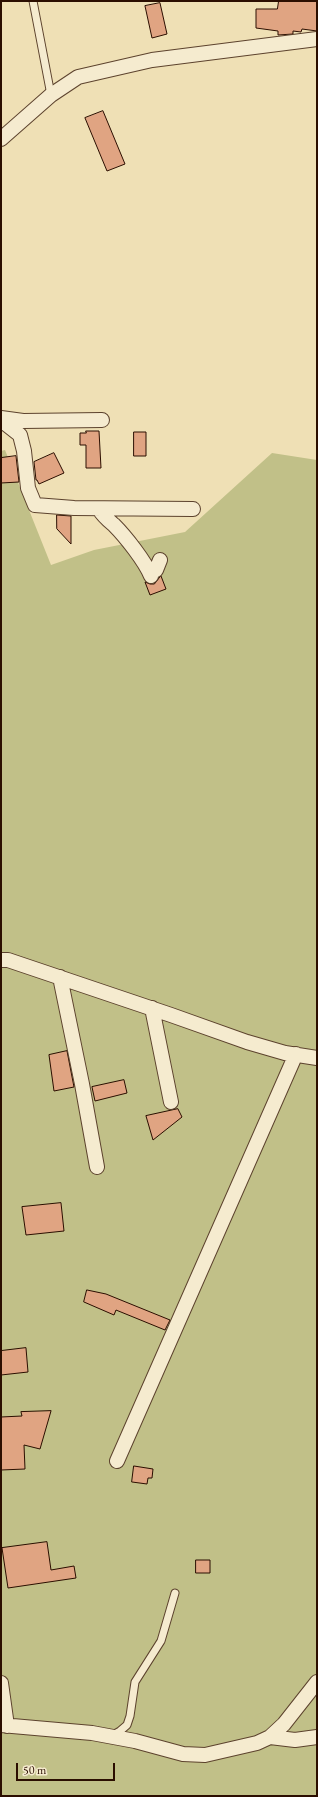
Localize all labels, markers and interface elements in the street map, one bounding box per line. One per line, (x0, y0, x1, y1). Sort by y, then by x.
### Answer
scale bar (18, 1755, 117, 1781)
text: 50 m (23, 1762, 46, 1778)

